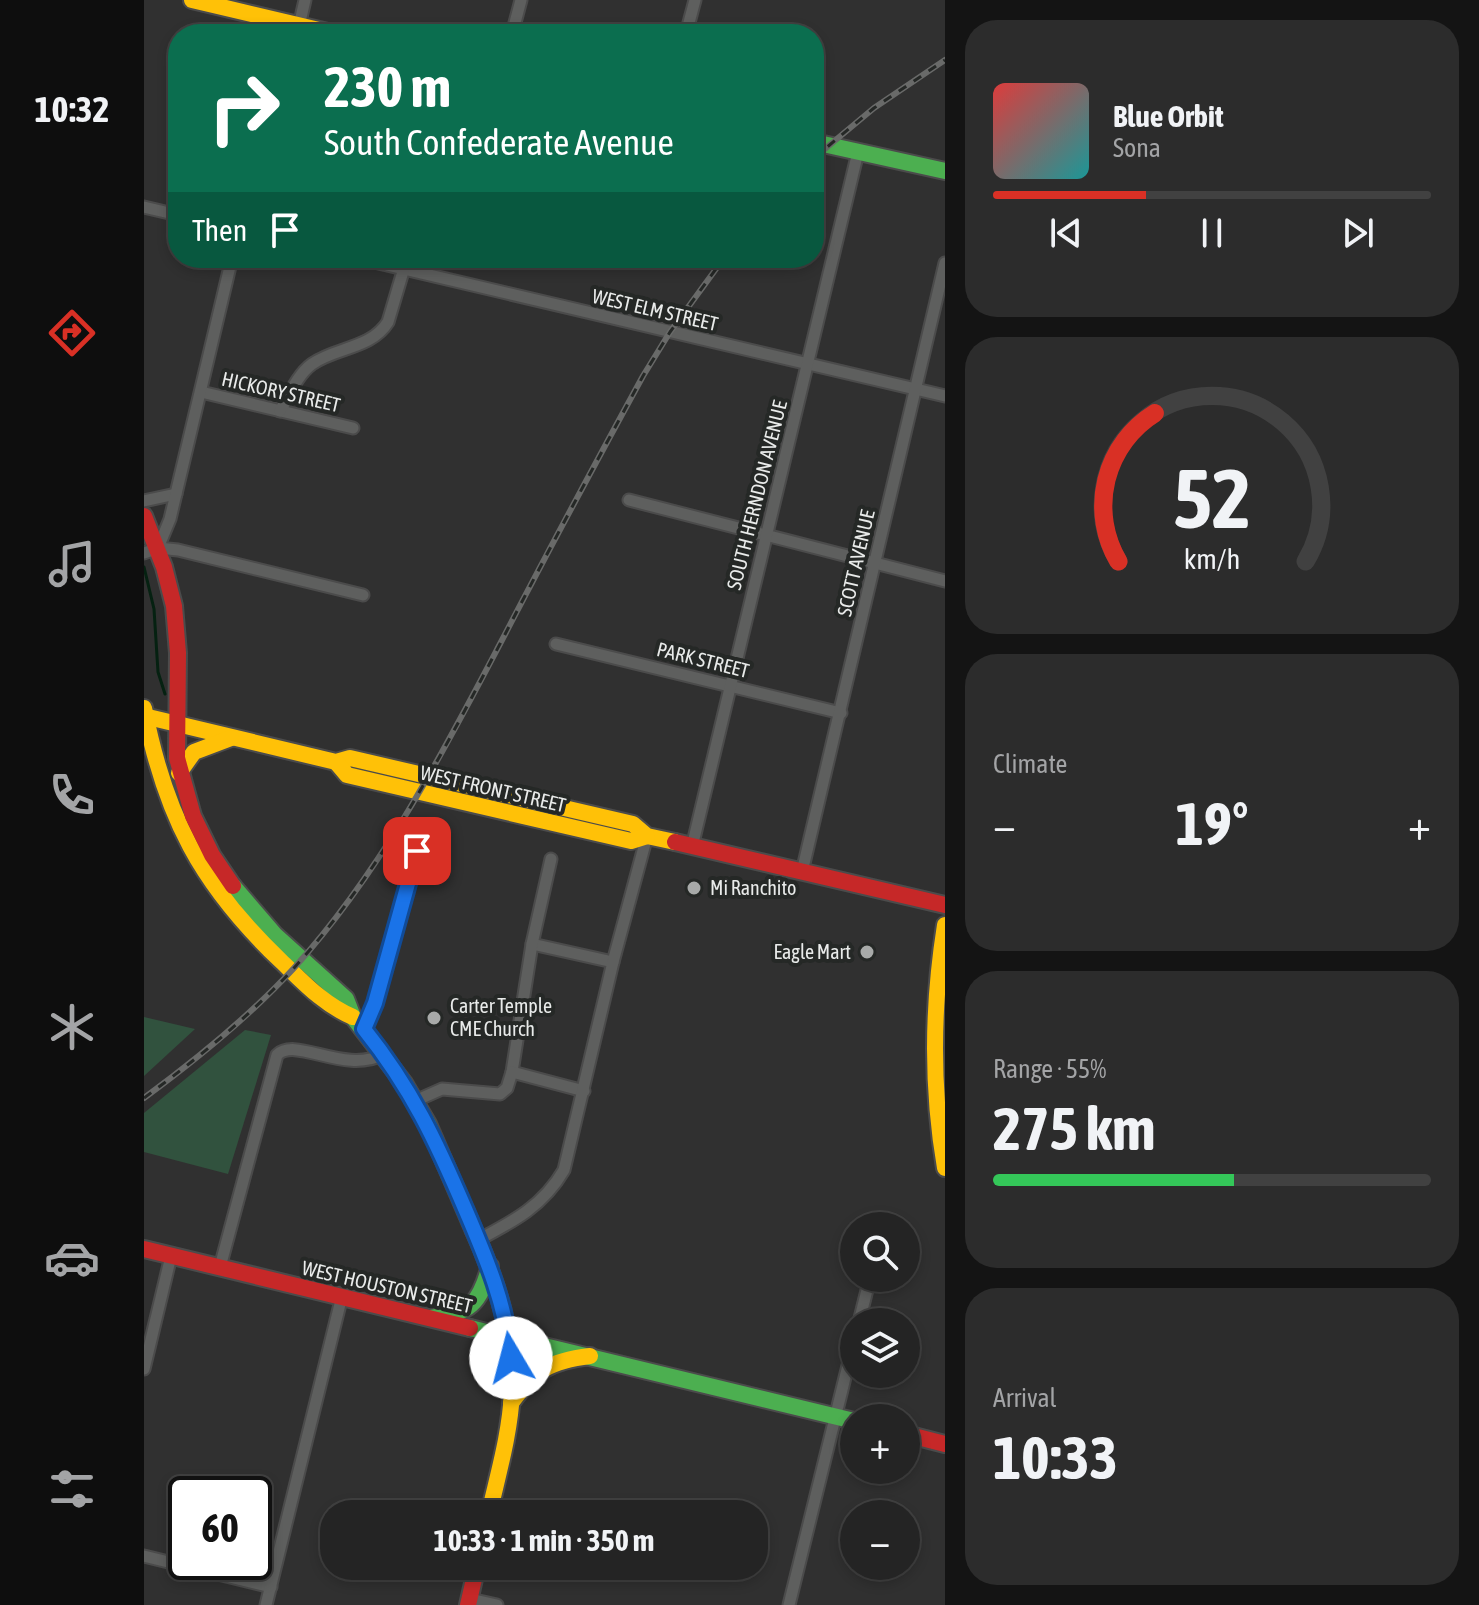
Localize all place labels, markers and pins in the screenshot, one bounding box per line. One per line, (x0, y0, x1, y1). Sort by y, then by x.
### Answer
pin (383, 817, 451, 885)
place label: Mi Ranchito (710, 876, 796, 899)
marker: Mi Ranchito (685, 879, 703, 897)
place label: Eagle Mart (774, 940, 851, 963)
marker: Eagle Mart (858, 943, 876, 961)
place label: Carter Temple CME Church (450, 994, 552, 1040)
marker: Carter Temple CME Church (425, 1009, 443, 1027)

